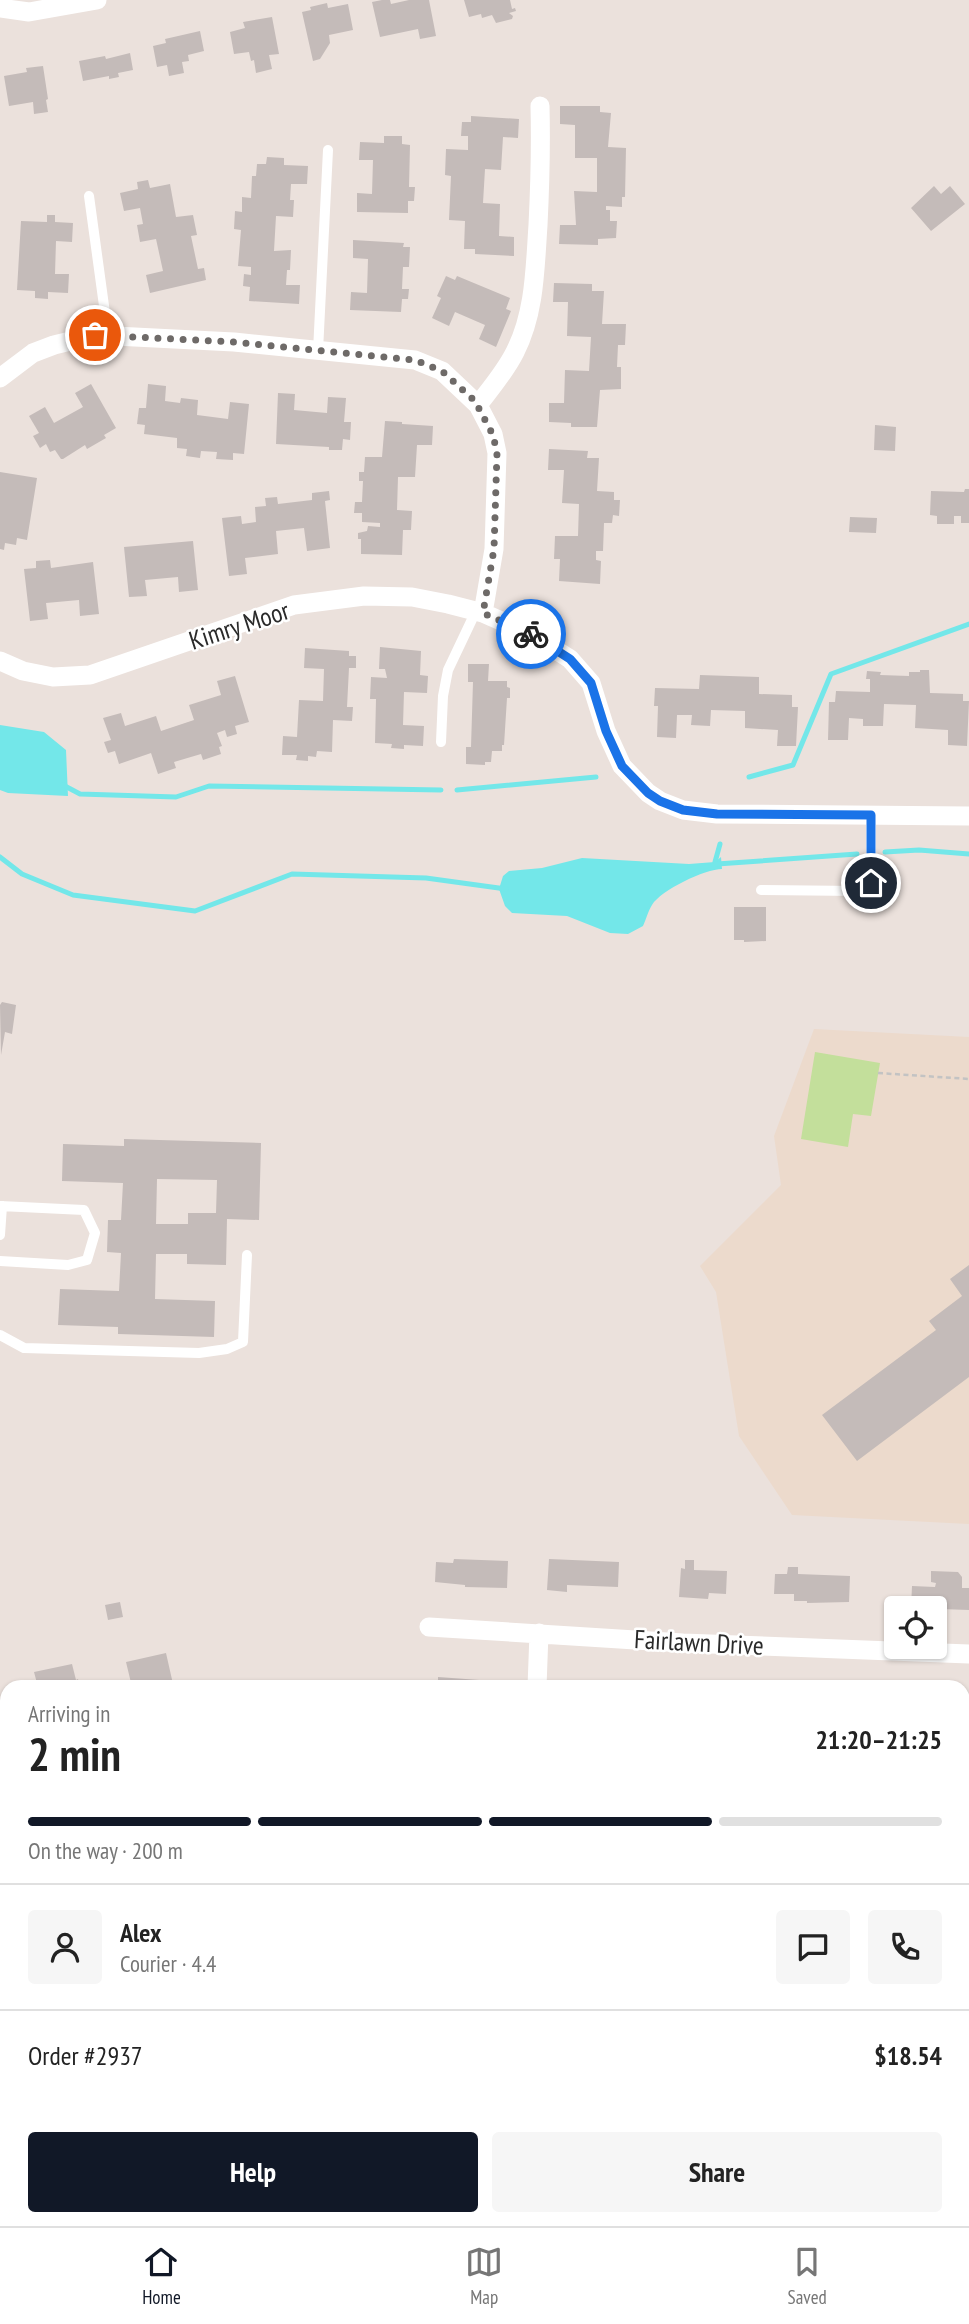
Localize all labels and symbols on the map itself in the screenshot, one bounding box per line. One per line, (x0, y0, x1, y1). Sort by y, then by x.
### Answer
pin (65, 305, 125, 365)
street label: Kimry Moor (185, 593, 293, 657)
courier (496, 599, 566, 669)
pin (841, 853, 901, 913)
street label: Fairlawn Drive (633, 1622, 765, 1662)

